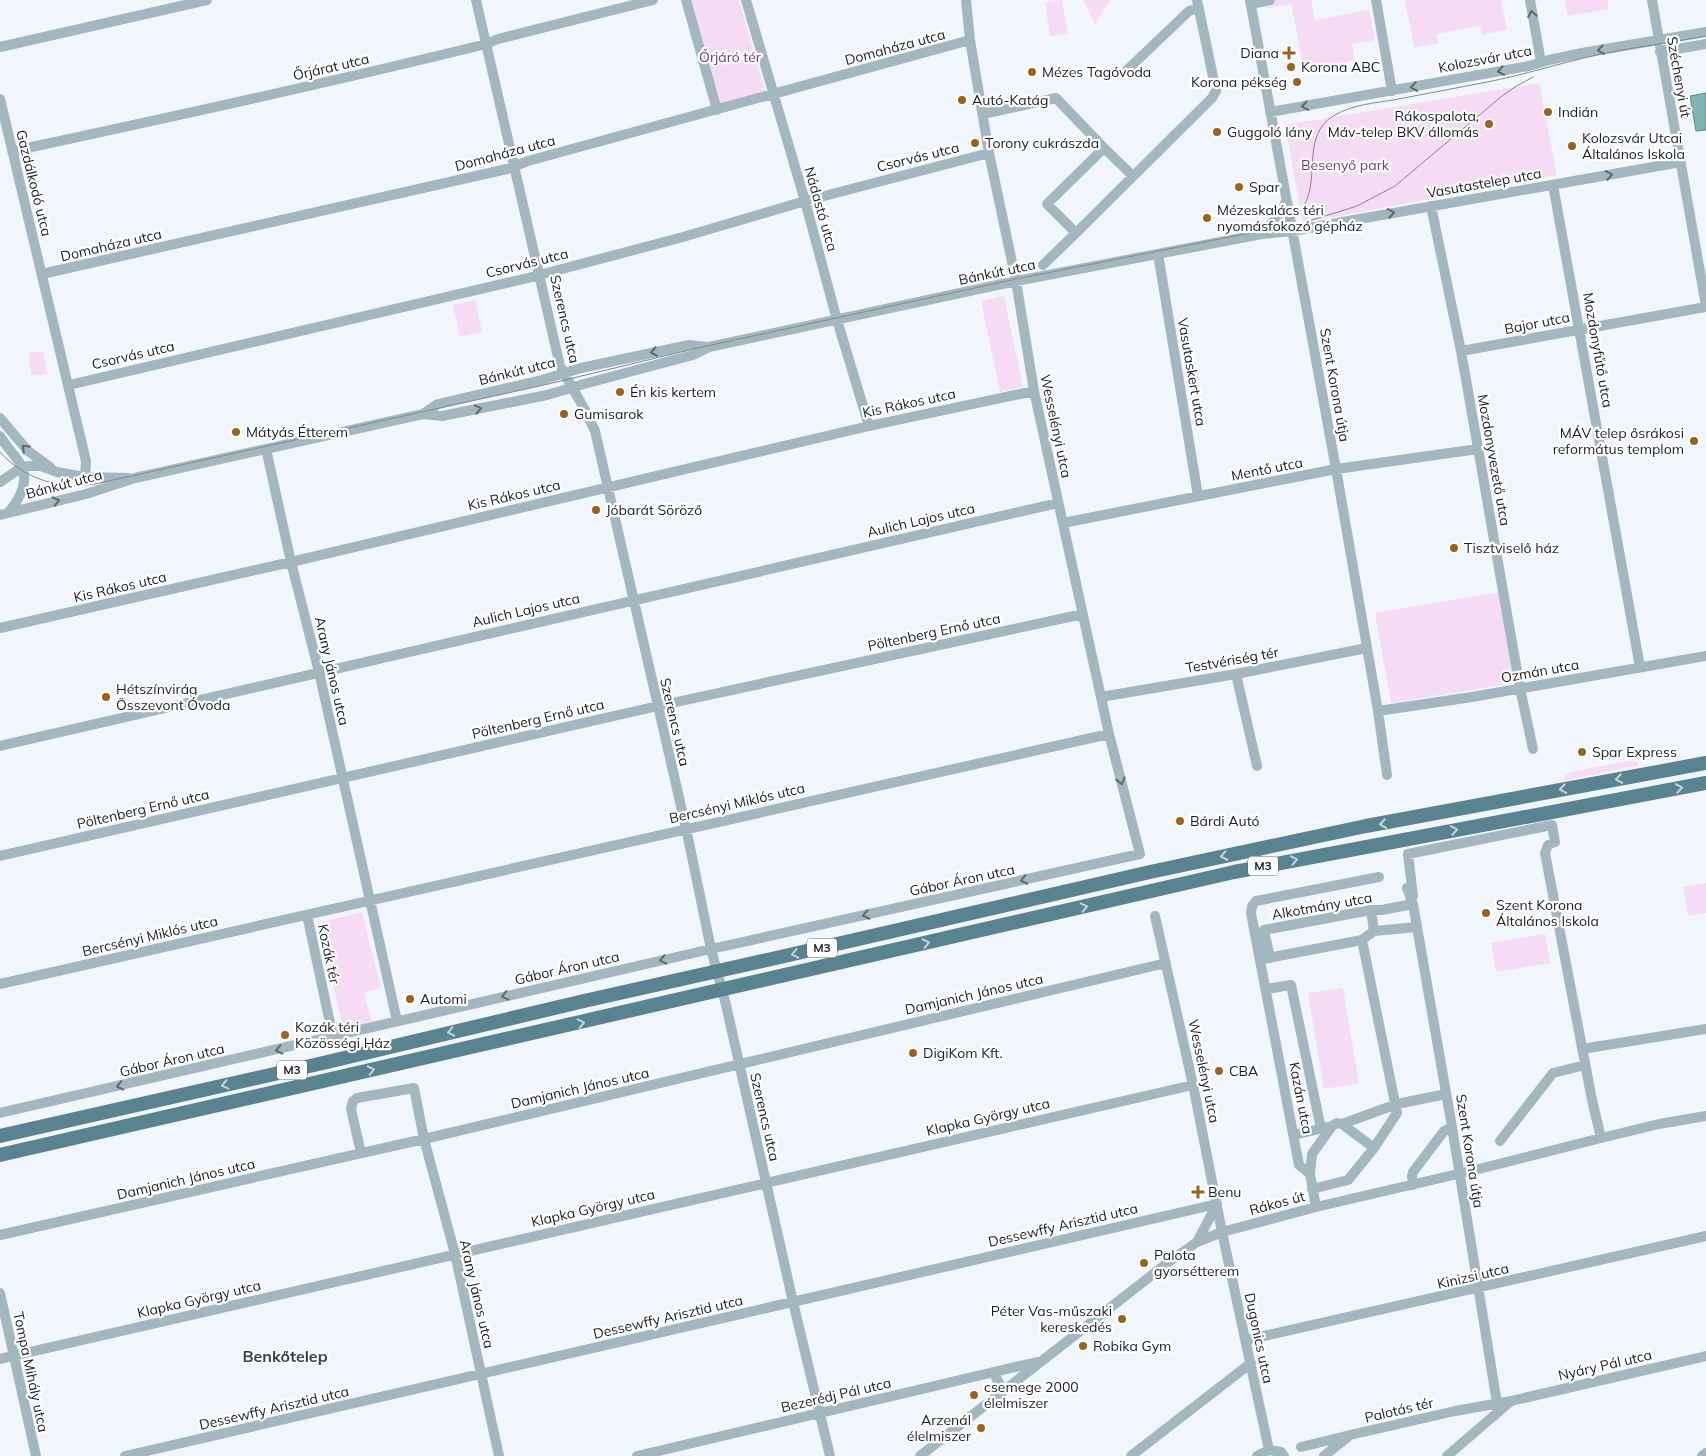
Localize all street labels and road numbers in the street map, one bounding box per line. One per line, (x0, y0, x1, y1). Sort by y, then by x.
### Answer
street label: Domaháza utca (843, 25, 947, 69)
street label: Széchenyi út (1663, 35, 1695, 119)
street label: Kolozsvár utca (1437, 41, 1533, 77)
street label: Őrjárat utca (291, 49, 371, 85)
street label: Gazdálkodó utca (12, 128, 56, 238)
street label: Domaháza utca (453, 131, 557, 175)
street label: Csorvás utca (875, 138, 961, 176)
street label: Vasutastelep utca (1425, 164, 1543, 202)
street label: Nádastó utca (800, 165, 842, 253)
street label: Domaháza utca (59, 225, 163, 265)
street label: Csorvás utca (484, 244, 570, 282)
street label: Bánkút utca (957, 255, 1037, 289)
street label: Szerencs utca (546, 273, 584, 365)
street label: Mozdonyfűtő utca (1579, 291, 1617, 409)
street label: Bajor utca (1503, 308, 1571, 338)
street label: Vasutaskert utca (1174, 317, 1210, 427)
street label: Szent Korona útja (1316, 327, 1354, 443)
street label: Csorvás utca (90, 337, 176, 373)
street label: Bánkút utca (477, 353, 557, 389)
street label: Wesselényi utca (1036, 373, 1076, 479)
street label: Kis Rákos utca (861, 384, 957, 422)
street label: Mozdonyvezető utca (1474, 393, 1514, 527)
street label: Mentő utca (1230, 453, 1304, 485)
street label: Bánkút utca (24, 465, 104, 503)
street label: Kis Rákos utca (466, 476, 562, 514)
street label: Aulich Lajos utca (865, 499, 977, 541)
street label: Kis Rákos utca (72, 568, 168, 606)
street label: Aulich Lajos utca (470, 589, 582, 631)
street label: Pöltenberg Ernő utca (866, 609, 1002, 655)
street label: Arany János utca (311, 615, 353, 727)
street label: Testvériség tér (1184, 643, 1281, 677)
street label: Ozmán utca (1500, 655, 1580, 687)
street label: Szerencs utca (656, 676, 694, 768)
street label: Pöltenberg Ernő utca (470, 695, 606, 743)
street label: Bercsényi Miklós utca (667, 779, 807, 827)
street label: Pöltenberg Ernő utca (75, 785, 211, 833)
road number: M3 (1248, 856, 1278, 876)
street label: Gábor Áron utca (908, 860, 1016, 900)
street label: Alkotmány utca (1270, 888, 1374, 924)
street label: Bercsényi Miklós utca (80, 912, 220, 960)
street label: Kozák tér (314, 922, 344, 986)
road number: M3 (807, 938, 837, 958)
street label: Gábor Áron utca (513, 947, 621, 989)
street label: Damjanich János utca (903, 969, 1045, 1019)
street label: Wesselényi utca (1184, 1018, 1224, 1124)
street label: Gábor Áron utca (118, 1039, 226, 1081)
road number: M3 (277, 1060, 307, 1080)
street label: Kazán utca (1285, 1060, 1317, 1136)
street label: Damjanich János utca (509, 1063, 651, 1113)
street label: Szerencs utca (746, 1071, 784, 1163)
street label: Szent Korona útja (1452, 1093, 1488, 1209)
street label: Klapka György utca (924, 1094, 1052, 1140)
street label: Damjanich János utca (115, 1154, 257, 1204)
street label: Klapka György utca (529, 1185, 657, 1231)
street label: Rákos út (1247, 1187, 1307, 1219)
street label: Dessewffy Arisztid utca (986, 1199, 1140, 1251)
street label: Arany János utca (456, 1238, 498, 1350)
street label: Kinizsi utca (1435, 1259, 1511, 1293)
street label: Klapka György utca (135, 1276, 263, 1322)
street label: Dessewffy Arisztid utca (591, 1291, 745, 1343)
street label: Dugonics utca (1241, 1291, 1277, 1385)
street label: Tompa Mihály utca (9, 1310, 53, 1434)
street label: Nyáry Pál utca (1556, 1345, 1654, 1385)
street label: Bezerédj Pál utca (779, 1374, 893, 1416)
street label: Dessewffy Arisztid utca (197, 1382, 351, 1434)
street label: Palotás tér (1363, 1393, 1436, 1427)

